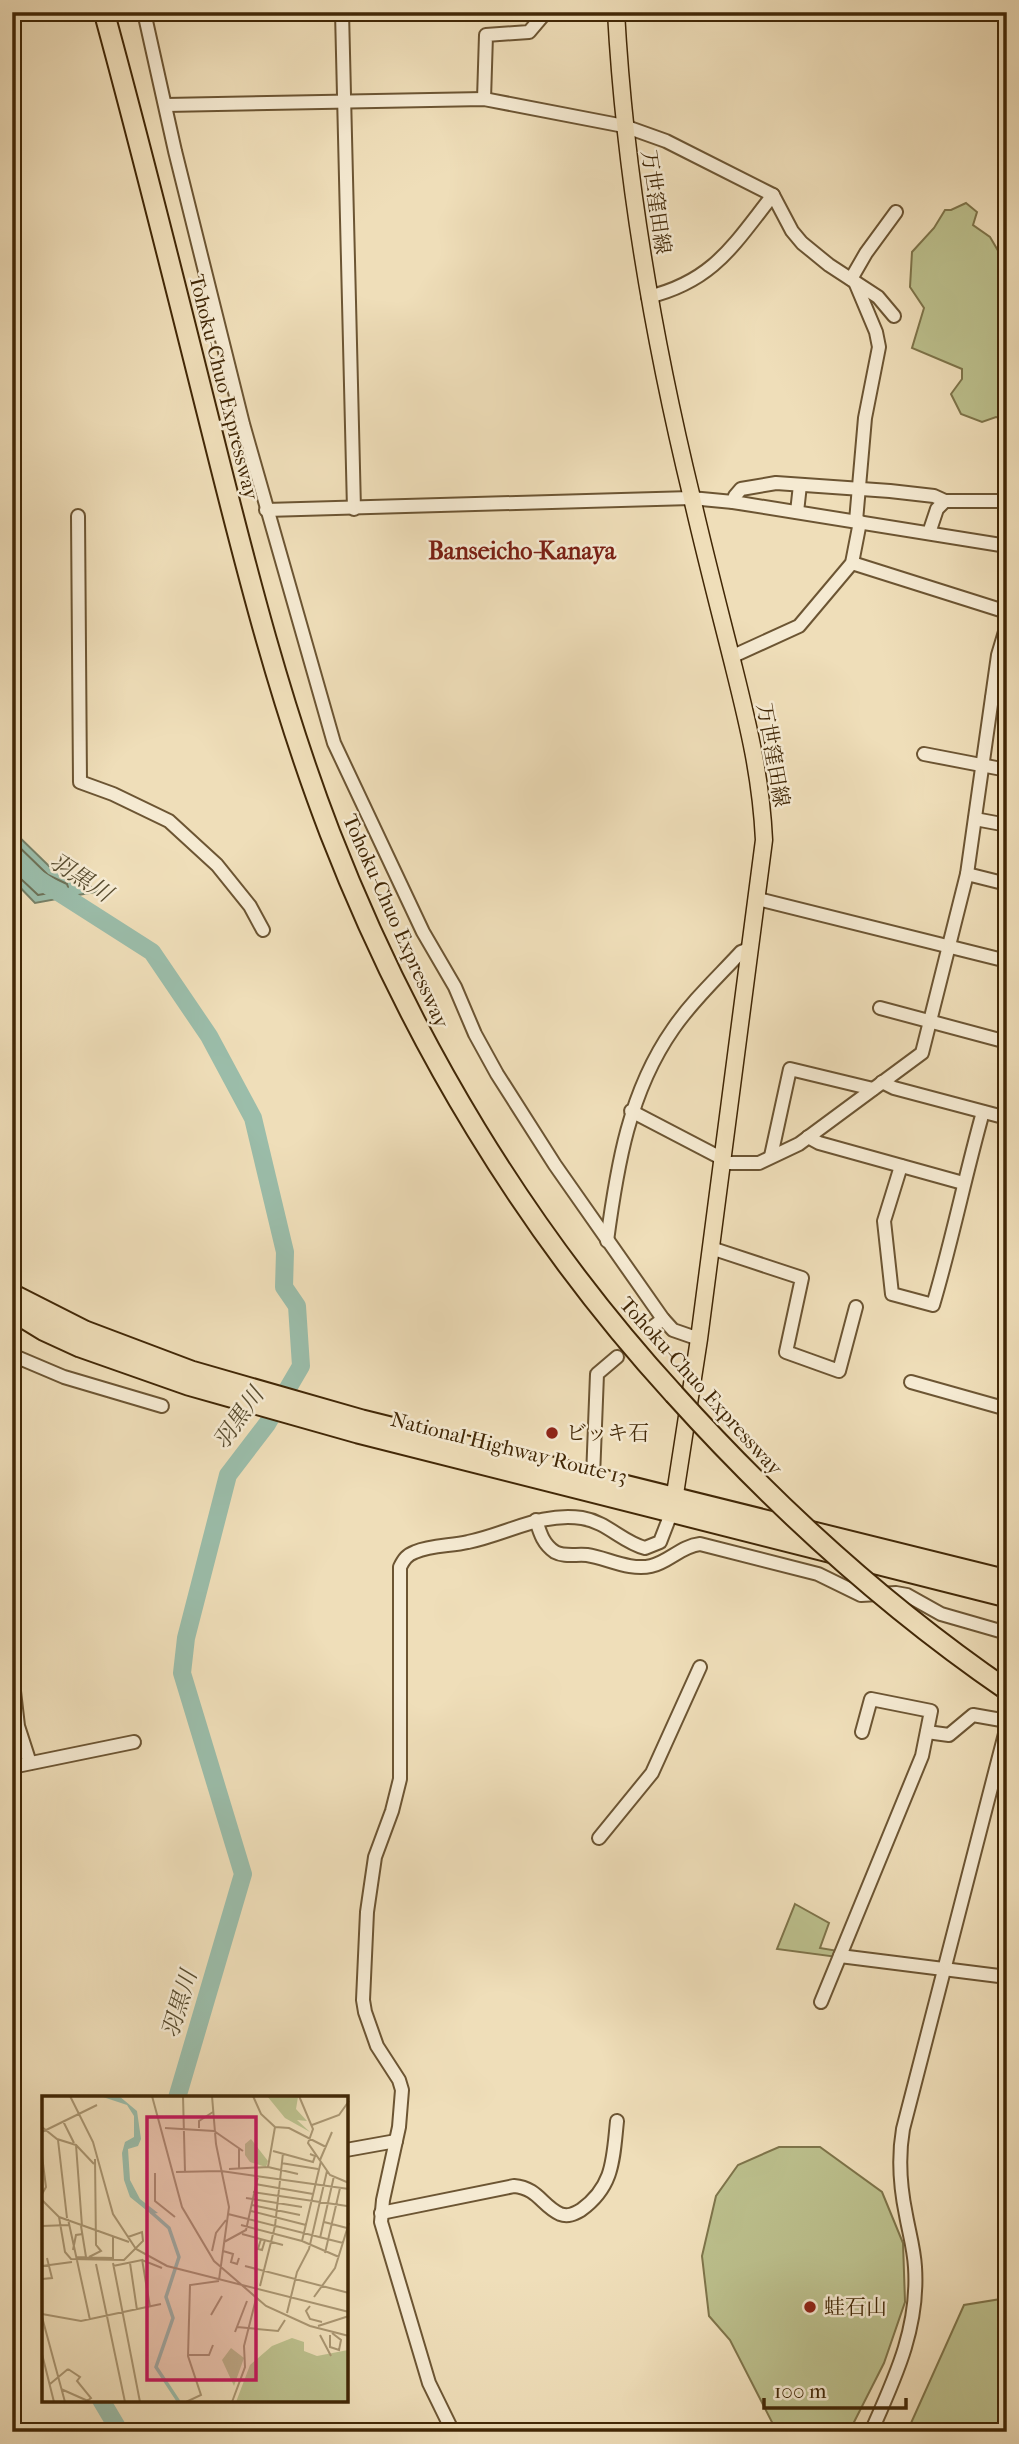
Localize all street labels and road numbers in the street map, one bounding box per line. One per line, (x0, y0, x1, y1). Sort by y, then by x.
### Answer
street label: 万世窪田線 (637, 148, 675, 256)
street label: Tohoku-Chuo Expressway (184, 272, 264, 503)
street label: 万世窪田線 (752, 701, 794, 809)
street label: Tohoku-Chuo Expressway (338, 810, 454, 1032)
street label: Tohoku-Chuo Expressway (615, 1292, 788, 1481)
street label: National Highway Route 13 (388, 1407, 630, 1489)

